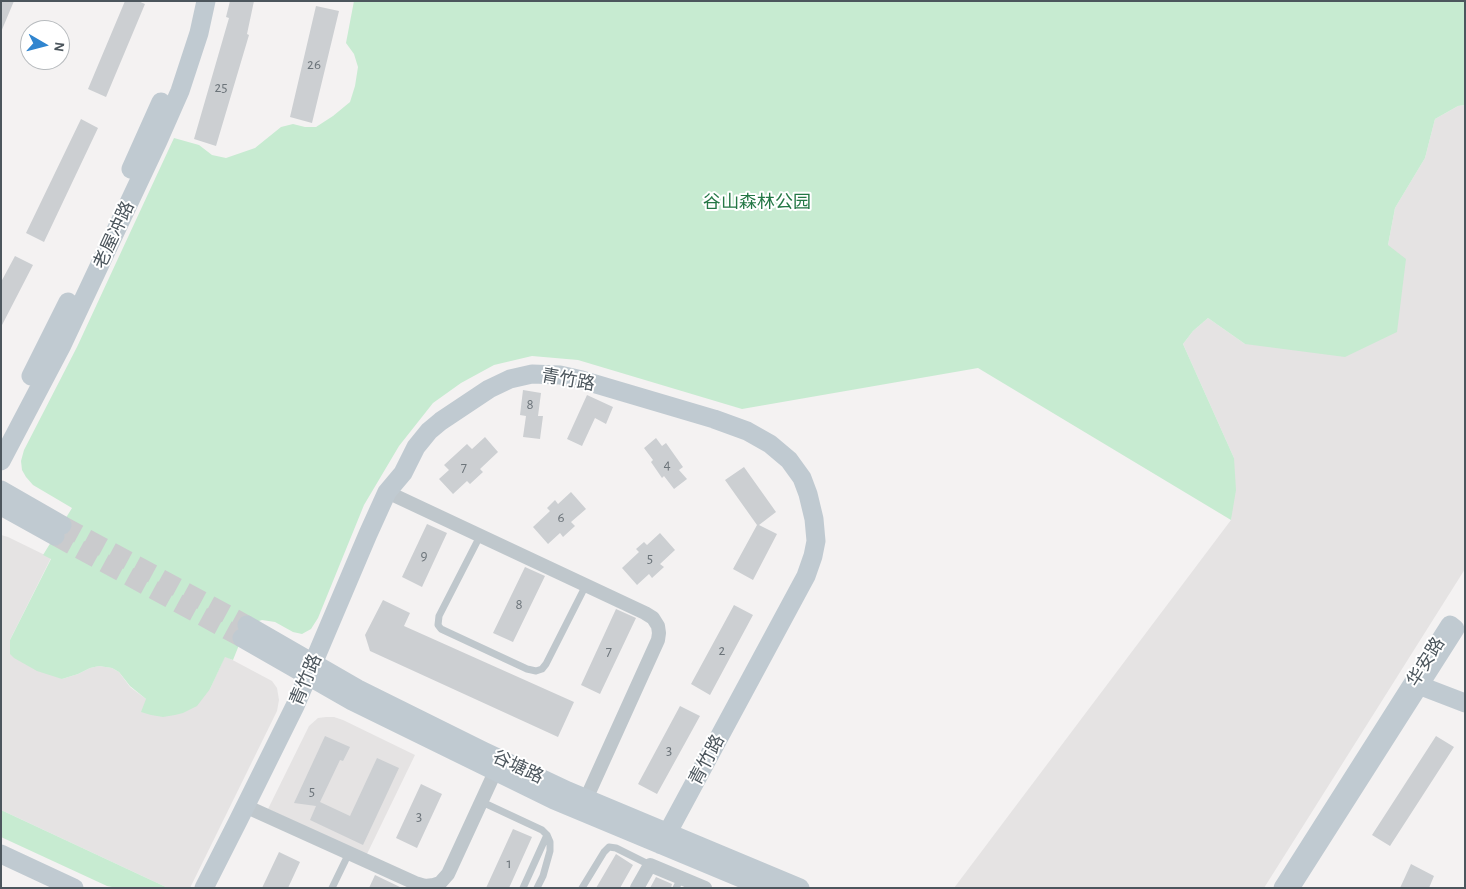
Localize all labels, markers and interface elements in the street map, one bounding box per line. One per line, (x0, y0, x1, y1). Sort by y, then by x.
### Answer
north arrow (20, 20, 70, 70)
text: N (51, 41, 66, 53)
house number: 26 (307, 55, 321, 73)
house number: 25 (214, 78, 228, 96)
park label: 谷山森林公园 (703, 192, 811, 214)
street label: 老屋冲路 (89, 198, 139, 272)
street label: 青竹路 (540, 365, 596, 395)
house number: 8 (526, 395, 534, 413)
house number: 4 (663, 455, 671, 473)
house number: 7 (461, 458, 467, 476)
house number: 6 (557, 508, 565, 526)
house number: 9 (420, 546, 428, 564)
house number: 5 (647, 549, 653, 567)
house number: 8 (515, 595, 523, 613)
street label: 华安路 (1403, 633, 1449, 691)
house number: 2 (719, 641, 725, 659)
house number: 7 (606, 642, 612, 660)
street label: 青竹路 (286, 651, 326, 709)
street label: 青竹路 (685, 731, 729, 789)
house number: 3 (666, 741, 672, 759)
street label: 谷塘路 (489, 746, 547, 788)
house number: 5 (309, 782, 315, 800)
house number: 3 (416, 807, 422, 825)
house number: 1 (506, 854, 512, 872)

